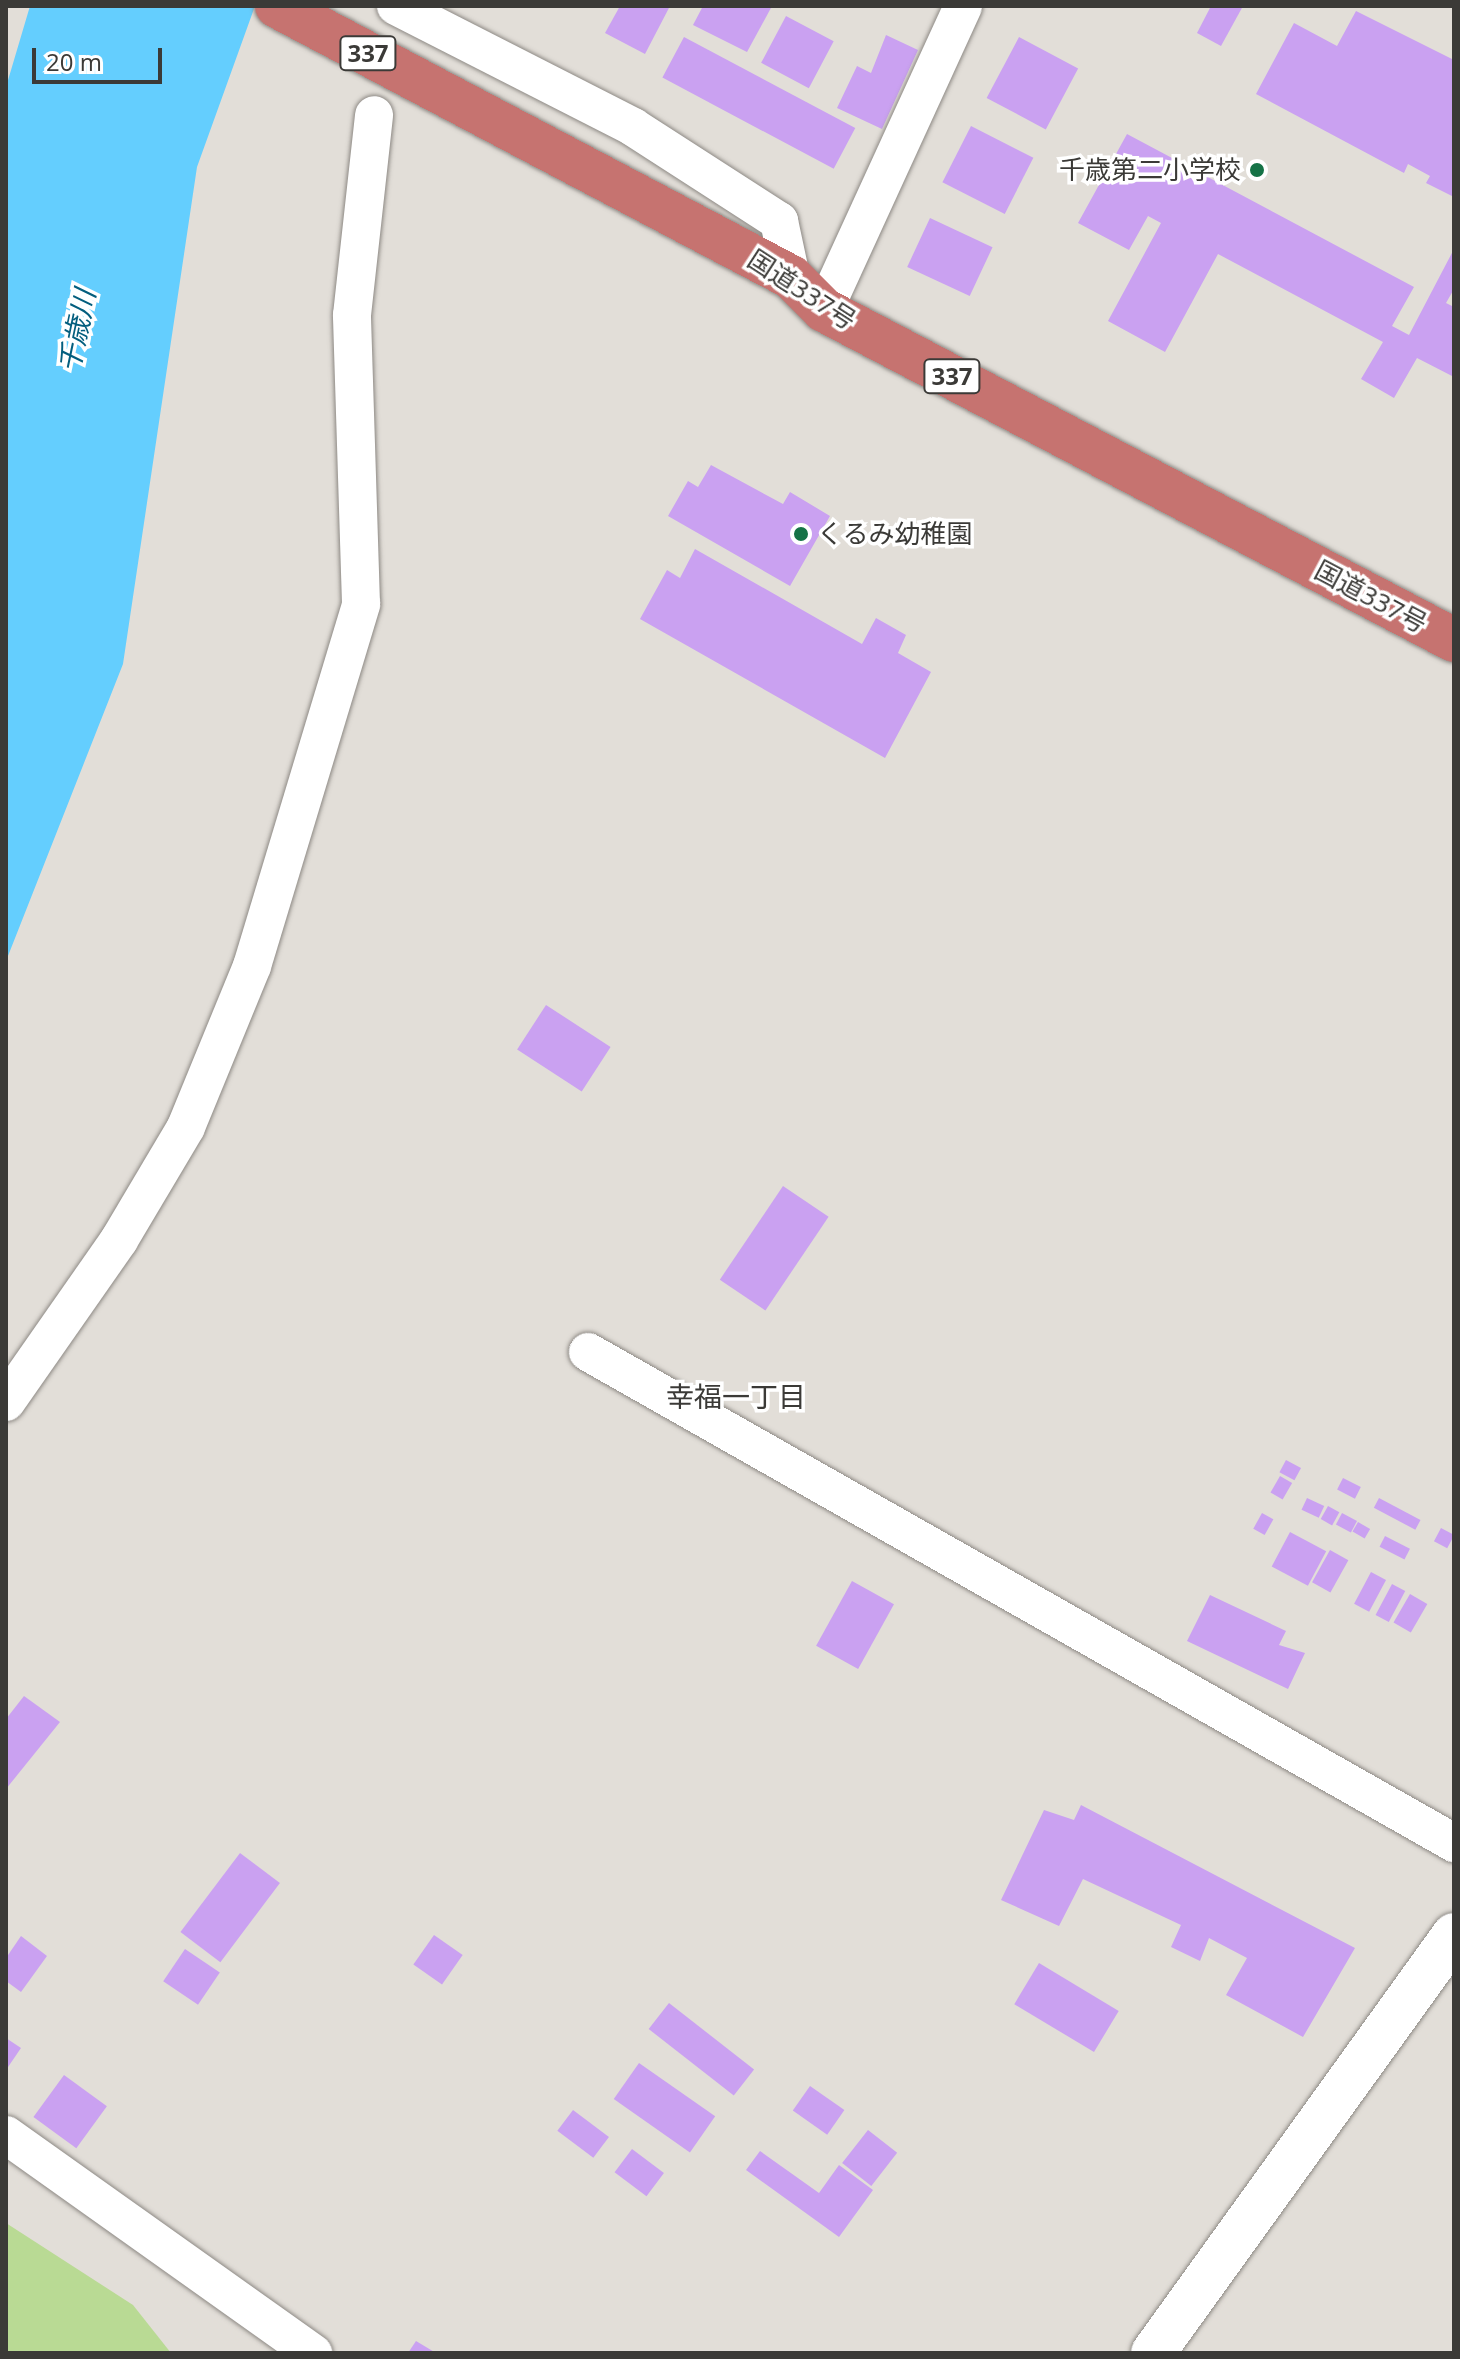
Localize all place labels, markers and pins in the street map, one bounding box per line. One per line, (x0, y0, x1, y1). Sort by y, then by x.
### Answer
place label: 千歳第二小学校 (1059, 154, 1241, 186)
marker: 千歳第二小学校 (1248, 161, 1266, 179)
place label: くるみ幼稚園 (817, 518, 973, 550)
marker: くるみ幼稚園 (792, 525, 810, 543)

